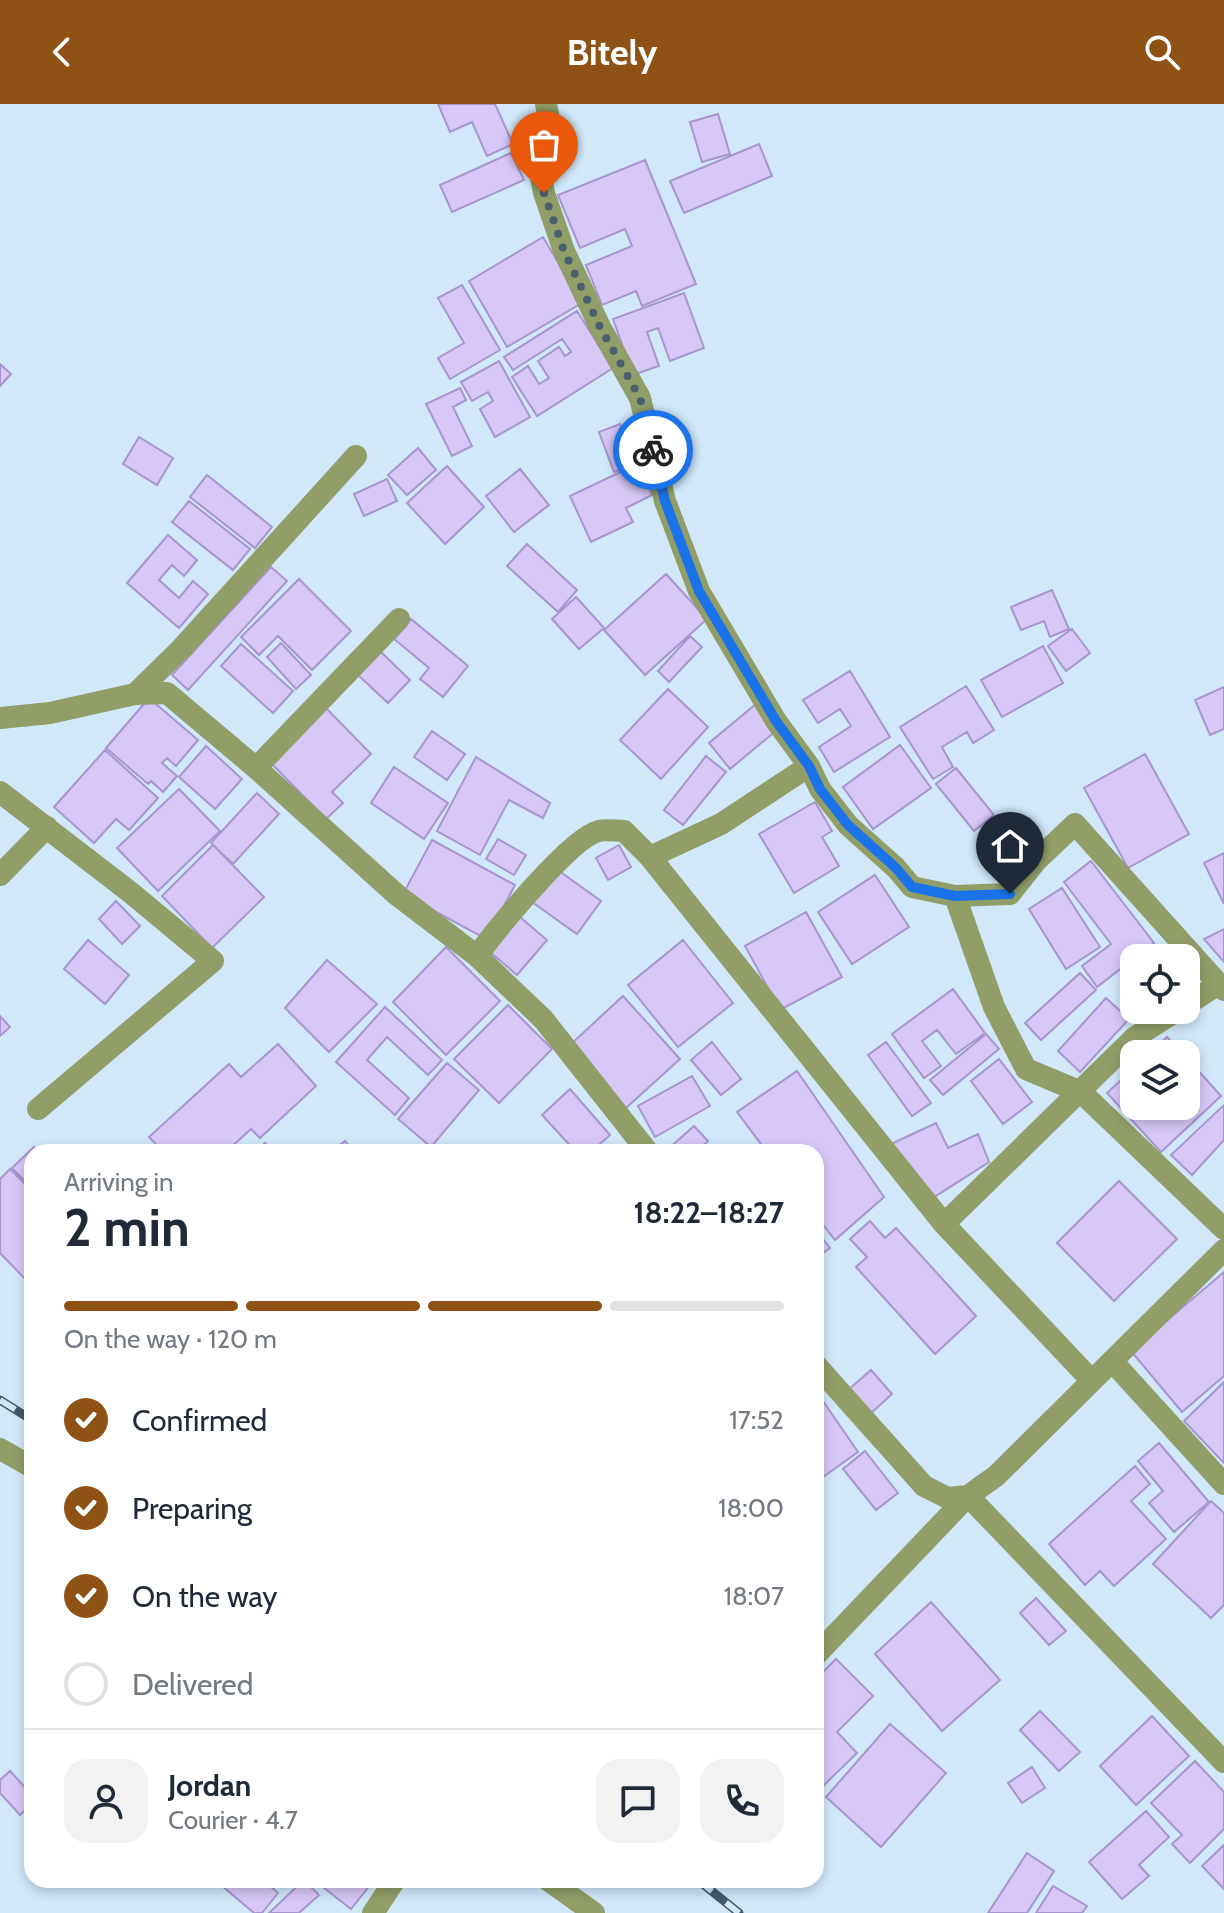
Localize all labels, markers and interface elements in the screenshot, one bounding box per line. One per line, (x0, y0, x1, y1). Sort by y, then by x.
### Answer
icon: back (40, 30, 84, 74)
text: Bitely (567, 30, 657, 74)
icon: search (1140, 30, 1184, 74)
pin (510, 111, 578, 193)
icon: bag (522, 123, 566, 167)
courier (613, 410, 693, 490)
icon: bike (631, 428, 675, 472)
pin (976, 812, 1044, 894)
icon: home (988, 824, 1032, 868)
map controls (1120, 944, 1200, 1120)
button: locate (1120, 944, 1200, 1024)
button: layers (1120, 1040, 1200, 1120)
text: Arriving in (64, 1166, 174, 1198)
text: 18:22–18:27 (634, 1194, 784, 1231)
text: 2 min (64, 1196, 190, 1259)
text: On the way · 120 m (64, 1323, 277, 1355)
icon: check (64, 1398, 108, 1442)
text: Confirmed (132, 1402, 267, 1439)
text: 17:52 (729, 1404, 784, 1436)
icon: check (64, 1486, 108, 1530)
text: Preparing (132, 1490, 252, 1527)
text: 18:00 (718, 1492, 784, 1524)
icon: check (64, 1574, 108, 1618)
text: On the way (132, 1578, 277, 1615)
text: 18:07 (723, 1580, 784, 1612)
text: Delivered (132, 1666, 253, 1703)
button: person (64, 1759, 148, 1843)
button: chat (596, 1759, 680, 1843)
button: phone (700, 1759, 784, 1843)
text: Jordan (168, 1767, 251, 1804)
text: Courier · 4.7 (168, 1804, 298, 1836)

